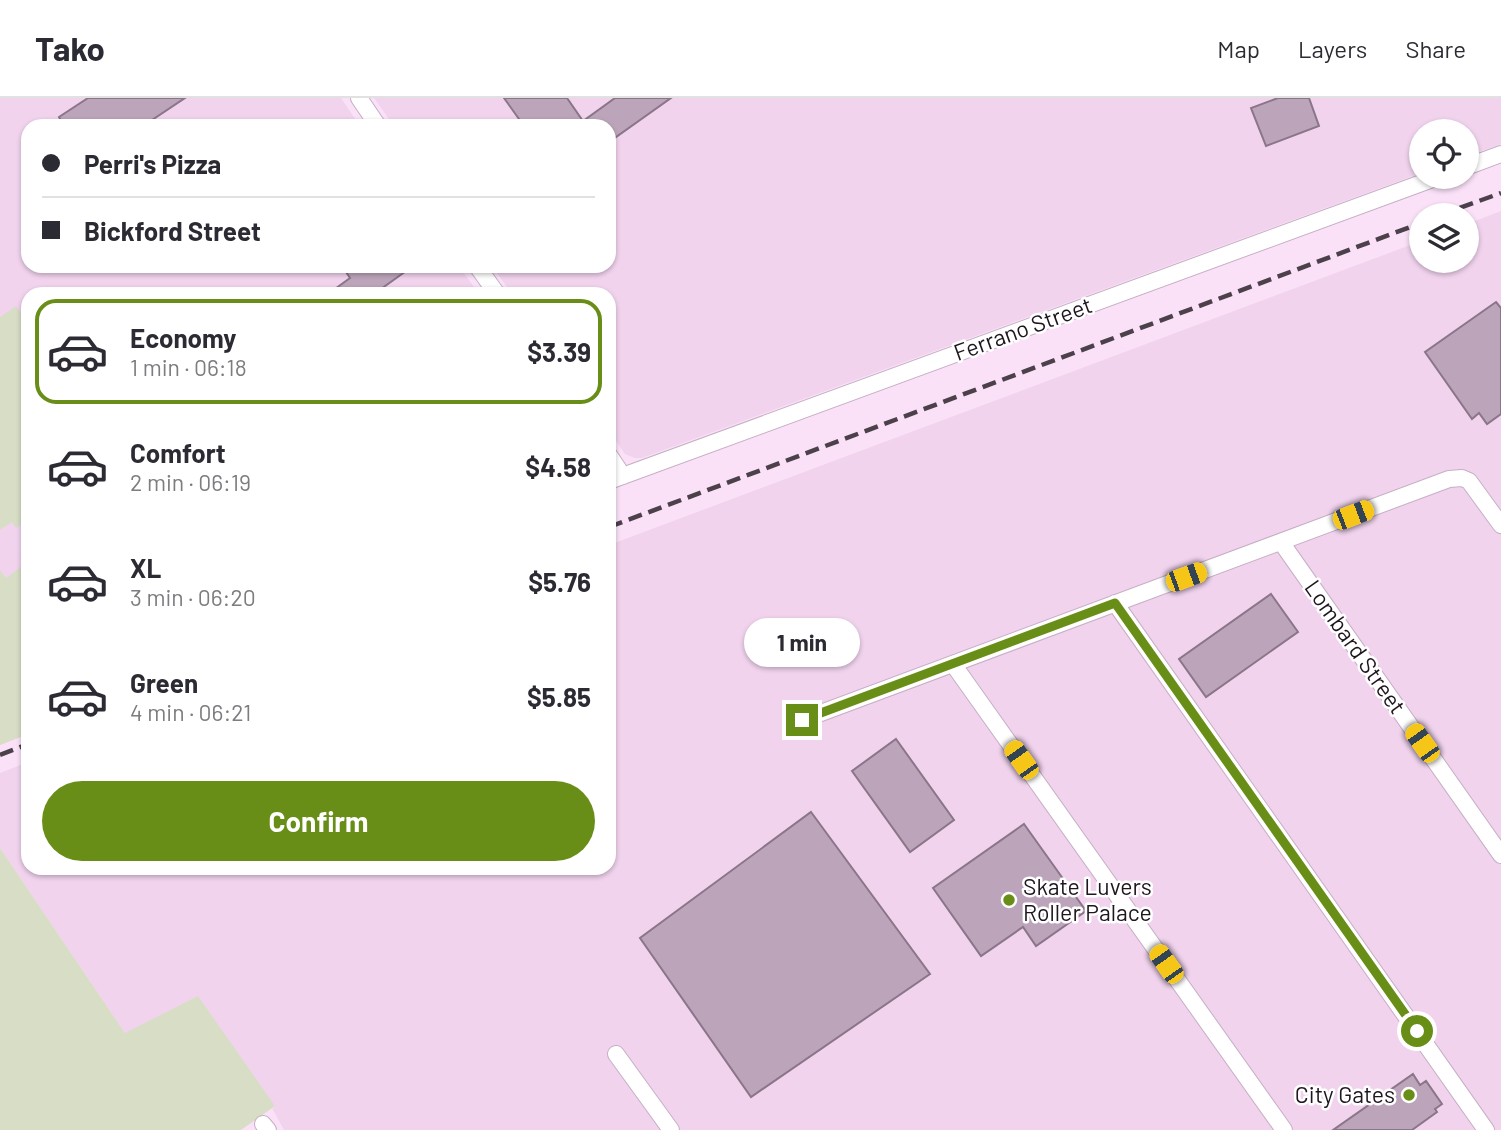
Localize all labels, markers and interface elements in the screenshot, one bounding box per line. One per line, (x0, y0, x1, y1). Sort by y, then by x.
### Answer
text: Tako (35, 28, 105, 68)
text: Map (1217, 34, 1260, 63)
text: Layers (1298, 34, 1367, 63)
text: Share (1405, 34, 1466, 63)
map controls (1409, 119, 1479, 273)
button: locate (1409, 119, 1479, 189)
text: Perri's Pizza (84, 148, 221, 179)
button: layers (1409, 203, 1479, 273)
text: Bickford Street (84, 215, 261, 246)
street label: Ferrano Street (950, 290, 1096, 366)
icon: car (46, 320, 109, 383)
text: Economy (130, 322, 236, 353)
text: $3.39 (527, 336, 591, 367)
text: 1 min · 06:18 (130, 353, 247, 381)
icon: car (46, 435, 109, 498)
text: Comfort (130, 437, 226, 468)
text: $4.58 (525, 451, 591, 482)
text: 2 min · 06:19 (130, 468, 251, 496)
car (1330, 498, 1377, 532)
icon: car (46, 550, 109, 613)
text: XL (130, 552, 161, 583)
car (1163, 560, 1210, 594)
text: $5.76 (528, 566, 591, 597)
street label: Lombard Street (1299, 574, 1412, 719)
text: 3 min · 06:20 (130, 583, 256, 611)
callout: 1 min (744, 618, 860, 668)
text: 1 min (777, 628, 827, 656)
icon: car (46, 665, 109, 728)
text: Green (130, 667, 198, 698)
text: $5.85 (527, 681, 591, 712)
text: 4 min · 06:21 (130, 698, 251, 726)
route end (786, 704, 818, 736)
car (1402, 720, 1443, 766)
car (1001, 737, 1042, 783)
button: Confirm (42, 781, 595, 861)
place label: Skate Luvers Roller Palace (1023, 872, 1152, 926)
marker: Skate Luvers Roller Palace (1001, 892, 1017, 908)
car (1146, 941, 1187, 987)
route start (1401, 1015, 1433, 1047)
place label: City Gates (1295, 1080, 1395, 1108)
marker: City Gates (1401, 1087, 1417, 1103)

